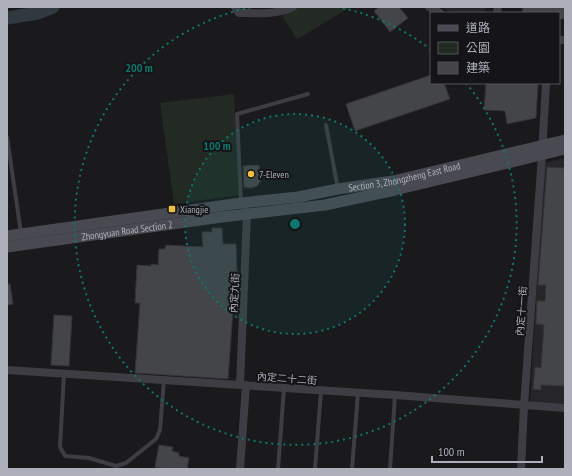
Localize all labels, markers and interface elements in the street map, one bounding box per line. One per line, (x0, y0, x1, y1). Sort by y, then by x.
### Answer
legend (430, 12, 560, 84)
text: 道路 (466, 20, 490, 35)
text: 公園 (466, 40, 490, 55)
text: 200 m (125, 60, 153, 75)
text: 建築 (466, 60, 490, 75)
text: 100 m (203, 138, 231, 153)
street label: Section 3, Zhongzheng East Road (348, 159, 462, 194)
place label: 7-Eleven (259, 168, 289, 181)
marker: 7-Eleven (246, 169, 256, 179)
place label: Xiangjie (180, 203, 208, 216)
marker: Xiangjie (167, 204, 177, 214)
centre of rings (288, 217, 302, 231)
street label: Zhongyuan Road Section 2 (81, 218, 173, 244)
street label: 內定九街 (227, 273, 242, 313)
street label: 內定十一街 (513, 286, 530, 336)
street label: 內定二十二街 (257, 370, 317, 387)
scale bar (432, 438, 542, 464)
text: 100 m (438, 444, 465, 459)

